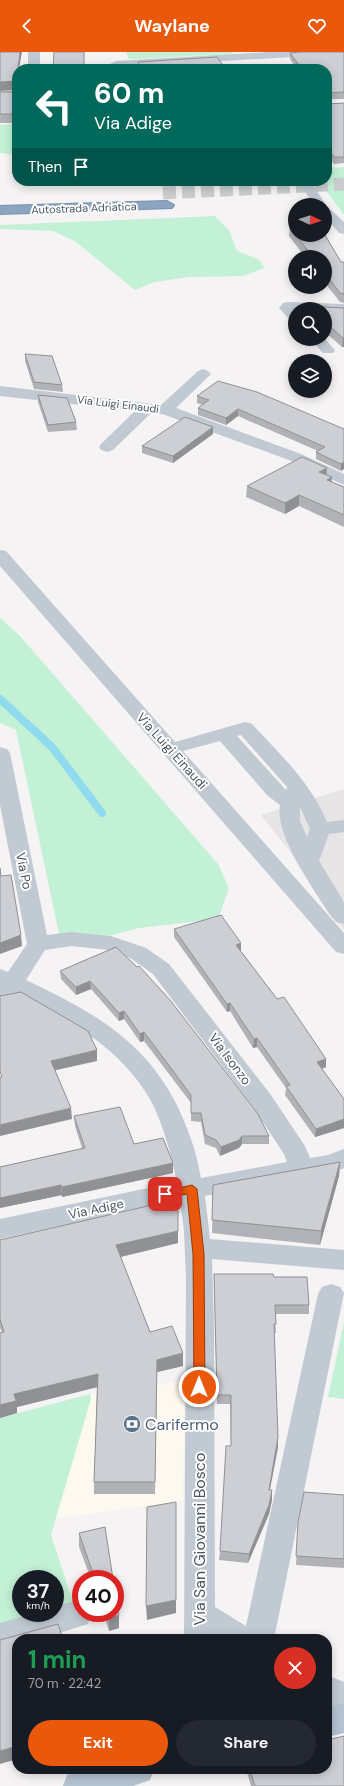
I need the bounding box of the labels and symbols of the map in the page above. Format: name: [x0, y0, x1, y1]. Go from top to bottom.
north arrow: [288, 198, 332, 242]
street label: Autostrada Adriatica: [31, 199, 137, 217]
street label: Via Luigi Einaudi: [76, 392, 160, 416]
street label: Via Luigi Einaudi: [133, 709, 211, 793]
street label: Via Po: [12, 851, 36, 891]
street label: Via Isonzo: [205, 1030, 255, 1089]
pin: [148, 1177, 182, 1211]
street label: Via Adige: [67, 1195, 125, 1223]
position arrow: [178, 1366, 220, 1408]
bank icon: Carifermo: [122, 1414, 142, 1434]
place label: Carifermo: [145, 1414, 219, 1435]
street label: Via San Giovanni Bosco: [189, 1453, 210, 1626]
speed limit sign: 40: [72, 1570, 124, 1622]

